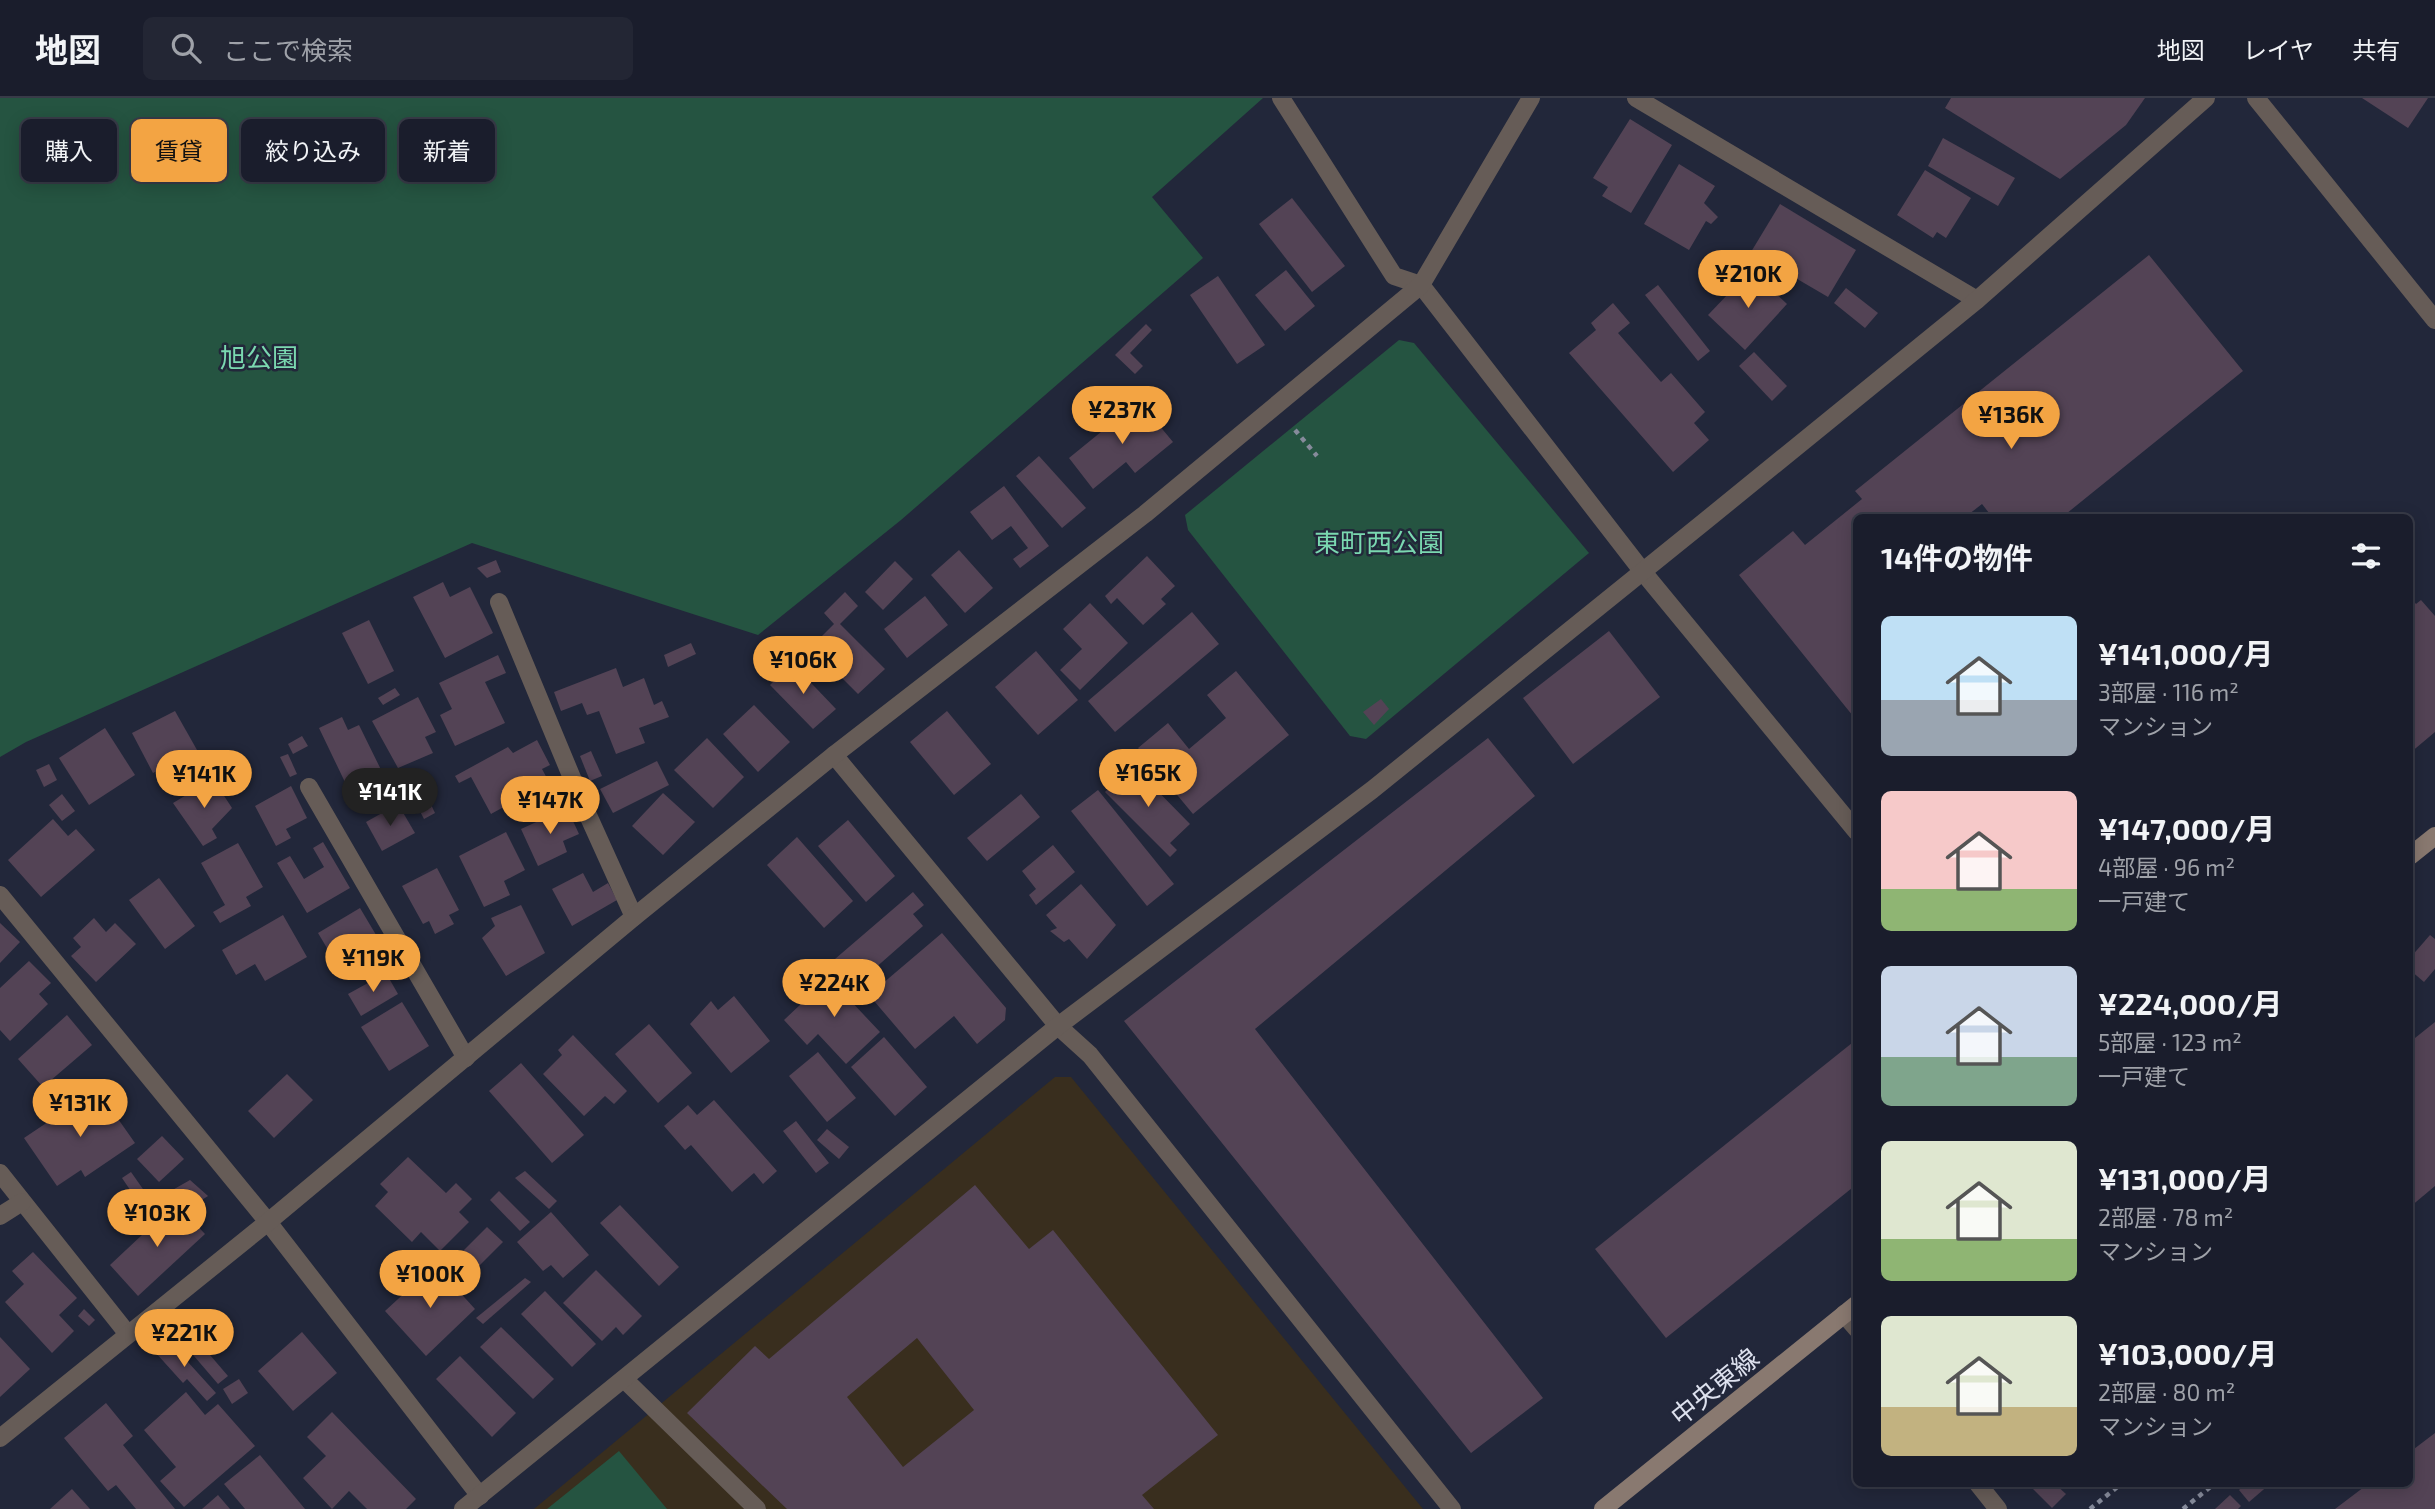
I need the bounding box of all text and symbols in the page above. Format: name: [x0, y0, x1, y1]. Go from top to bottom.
search box: [143, 17, 633, 80]
text: 地図: [35, 29, 101, 69]
icon: search: [167, 29, 205, 67]
text: ここで検索: [223, 34, 353, 65]
text: 地図: [2157, 35, 2205, 64]
text: レイヤ: [2243, 35, 2314, 64]
text: 共有: [2352, 35, 2400, 64]
chip: 購入: [21, 119, 117, 182]
chip: 賃貸: [131, 119, 227, 182]
chip: 絞り込み: [241, 119, 385, 182]
chip: 新着: [399, 119, 495, 182]
pin: ¥210K: [1699, 250, 1797, 310]
text: ¥210K: [1714, 259, 1782, 287]
park label: 旭公園: [220, 341, 298, 372]
pin: ¥237K: [1073, 386, 1171, 446]
pin: ¥136K: [1962, 392, 2060, 451]
text: ¥237K: [1088, 395, 1156, 423]
text: ¥136K: [1978, 400, 2044, 428]
park label: 東町西公園: [1314, 526, 1444, 557]
icon: filters: [2347, 537, 2385, 575]
text: 14件の物件: [1881, 539, 2033, 575]
text: ¥141,000/月: [2098, 635, 2274, 671]
pin: ¥106K: [754, 636, 852, 696]
icon: home: [1937, 644, 2021, 728]
text: ¥106K: [769, 645, 837, 673]
text: 3部屋 · 116 m²: [2098, 678, 2239, 706]
text: マンション: [2098, 712, 2213, 740]
pin: ¥141K: [155, 750, 253, 810]
pin: ¥165K: [1099, 750, 1197, 809]
text: ¥165K: [1115, 758, 1181, 786]
text: ¥141K: [172, 759, 236, 787]
pin: ¥141K: [341, 768, 439, 828]
pin: ¥147K: [501, 776, 599, 836]
text: ¥141K: [358, 777, 422, 805]
text: ¥147K: [517, 785, 583, 813]
text: ¥147,000/月: [2098, 810, 2275, 846]
icon: home: [1937, 819, 2021, 903]
text: 4部屋 · 96 m²: [2098, 853, 2235, 881]
text: 一戸建て: [2098, 887, 2190, 915]
pin: ¥119K: [324, 934, 422, 994]
text: ¥119K: [341, 943, 405, 971]
pin: ¥224K: [785, 960, 883, 1019]
text: ¥224K: [798, 968, 870, 996]
text: ¥224,000/月: [2098, 985, 2283, 1021]
icon: home: [1937, 994, 2021, 1078]
text: 5部屋 · 123 m²: [2098, 1028, 2242, 1056]
text: 一戸建て: [2098, 1062, 2190, 1090]
pin: ¥131K: [31, 1080, 129, 1139]
text: ¥131K: [49, 1088, 111, 1116]
text: ¥131,000/月: [2098, 1160, 2272, 1196]
icon: home: [1937, 1169, 2021, 1253]
pin: ¥103K: [108, 1190, 206, 1249]
text: ¥103K: [123, 1198, 191, 1226]
text: 2部屋 · 78 m²: [2098, 1203, 2233, 1231]
text: マンション: [2098, 1237, 2213, 1265]
pin: ¥100K: [381, 1250, 479, 1310]
text: ¥100K: [396, 1259, 464, 1287]
pin: ¥221K: [135, 1310, 233, 1369]
text: ¥221K: [151, 1318, 217, 1346]
text: ¥103,000/月: [2098, 1335, 2277, 1371]
street label: 中央東線: [1664, 1341, 1764, 1431]
icon: home: [1937, 1344, 2021, 1428]
text: 2部屋 · 80 m²: [2098, 1378, 2235, 1406]
text: マンション: [2098, 1412, 2213, 1440]

